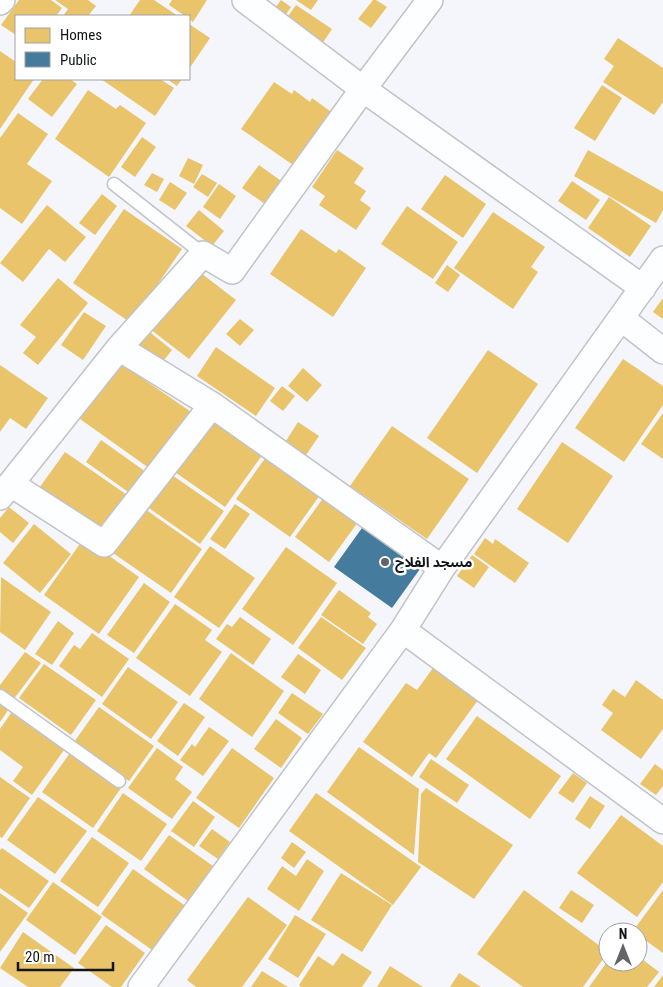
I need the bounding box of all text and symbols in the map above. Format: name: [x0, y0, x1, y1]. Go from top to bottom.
legend: [15, 15, 190, 80]
text: Homes: [60, 26, 102, 44]
text: Public: [60, 51, 97, 69]
place label: مسجد الفلاح: [395, 554, 472, 573]
marker: مسجد الفلاح: [379, 556, 391, 568]
north arrow: [598, 922, 648, 972]
text: N: [619, 926, 627, 942]
scale bar: [18, 940, 112, 972]
text: 20 m: [25, 948, 55, 966]

